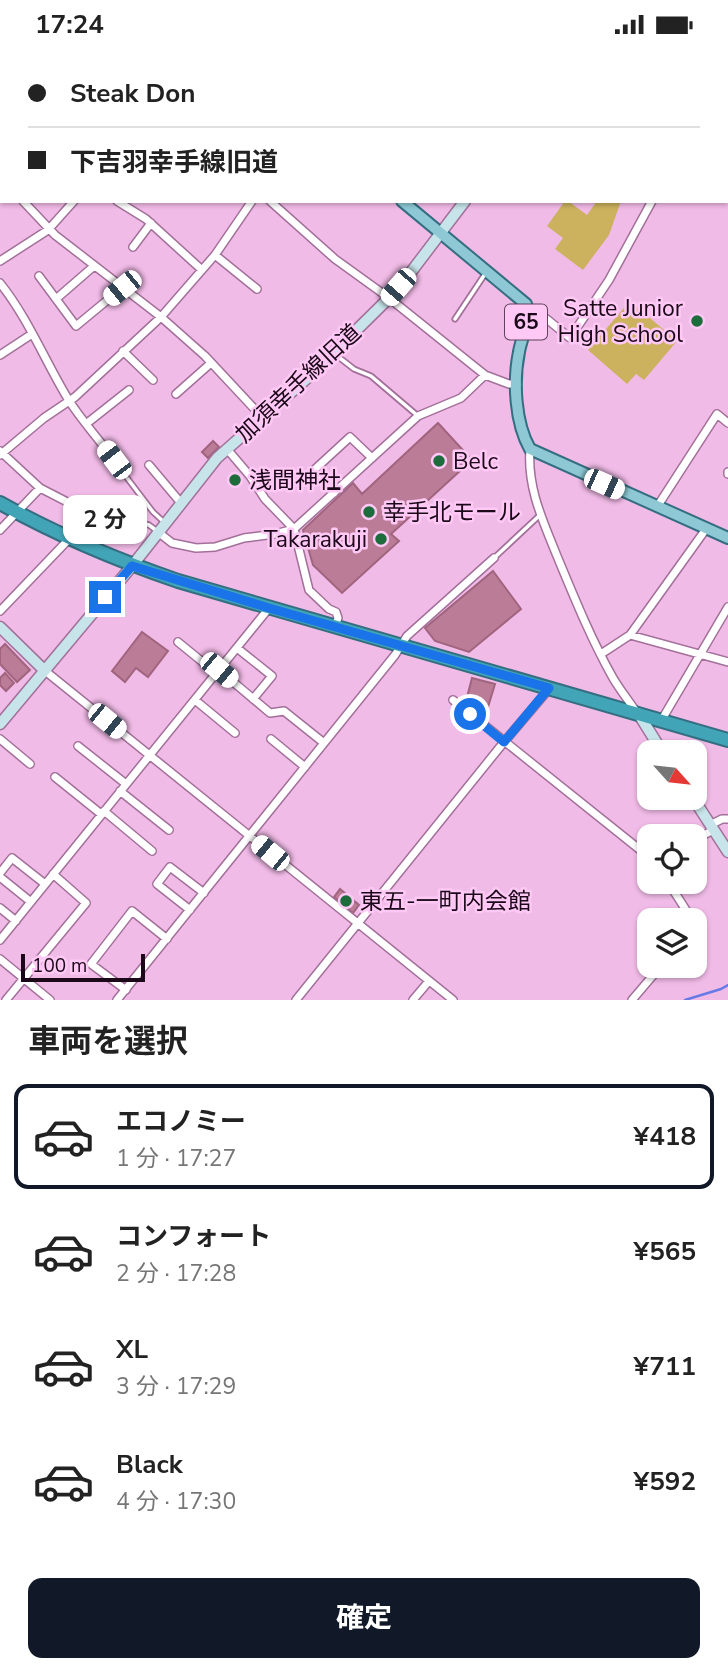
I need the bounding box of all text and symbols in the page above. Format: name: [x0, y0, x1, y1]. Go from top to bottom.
text: 17:24: [35, 7, 104, 42]
text: Steak Don: [70, 76, 195, 111]
text: 下吉羽幸手線旧道: [70, 145, 278, 180]
car: [377, 264, 420, 310]
car: [100, 267, 145, 309]
place label: Satte Junior High School: [557, 293, 684, 350]
road number: 65: [505, 305, 547, 339]
marker: Satte Junior High School: [689, 313, 705, 329]
street label: 加須幸手線旧道: [229, 317, 368, 450]
car: [93, 437, 136, 483]
place label: Belc: [453, 446, 498, 477]
marker: Belc: [431, 453, 447, 469]
place label: 浅間神社: [249, 465, 341, 496]
car: [581, 466, 628, 502]
marker: 浅間神社: [227, 472, 243, 488]
callout: 2 分: [63, 496, 147, 545]
place label: 幸手北モール: [383, 497, 521, 528]
text: 2 分: [83, 504, 127, 535]
marker: 幸手北モール: [361, 504, 377, 520]
place label: Takarakuji: [264, 524, 367, 555]
marker: Takarakuji: [373, 531, 389, 547]
route end: [89, 581, 121, 613]
car: [197, 648, 242, 692]
route start: [454, 698, 486, 730]
car: [85, 700, 130, 742]
north arrow: [637, 740, 707, 810]
map controls: [637, 740, 707, 978]
button: locate: [637, 824, 707, 894]
car: [248, 832, 293, 874]
place label: 東五-一町内会館: [360, 886, 531, 917]
marker: 東五-一町内会館: [338, 893, 354, 909]
button: layers: [637, 908, 707, 978]
scale bar: [21, 951, 145, 983]
text: 100 m: [32, 953, 87, 979]
text: 車両を選択: [28, 1020, 188, 1063]
text: エコノミー: [116, 1104, 246, 1139]
icon: car: [32, 1105, 95, 1168]
text: ¥418: [634, 1119, 696, 1154]
text: 1 分 · 17:27: [116, 1143, 236, 1174]
text: コンフォート: [116, 1219, 271, 1254]
icon: car: [32, 1220, 95, 1283]
text: ¥565: [634, 1234, 696, 1269]
text: 2 分 · 17:28: [116, 1258, 236, 1289]
text: XL: [116, 1332, 148, 1367]
icon: car: [32, 1335, 95, 1398]
text: ¥711: [634, 1349, 696, 1384]
text: 3 分 · 17:29: [116, 1371, 236, 1402]
text: Black: [116, 1447, 183, 1482]
icon: car: [32, 1450, 95, 1513]
text: ¥592: [634, 1464, 696, 1499]
text: 4 分 · 17:30: [116, 1486, 236, 1517]
button: 確定: [28, 1578, 700, 1658]

